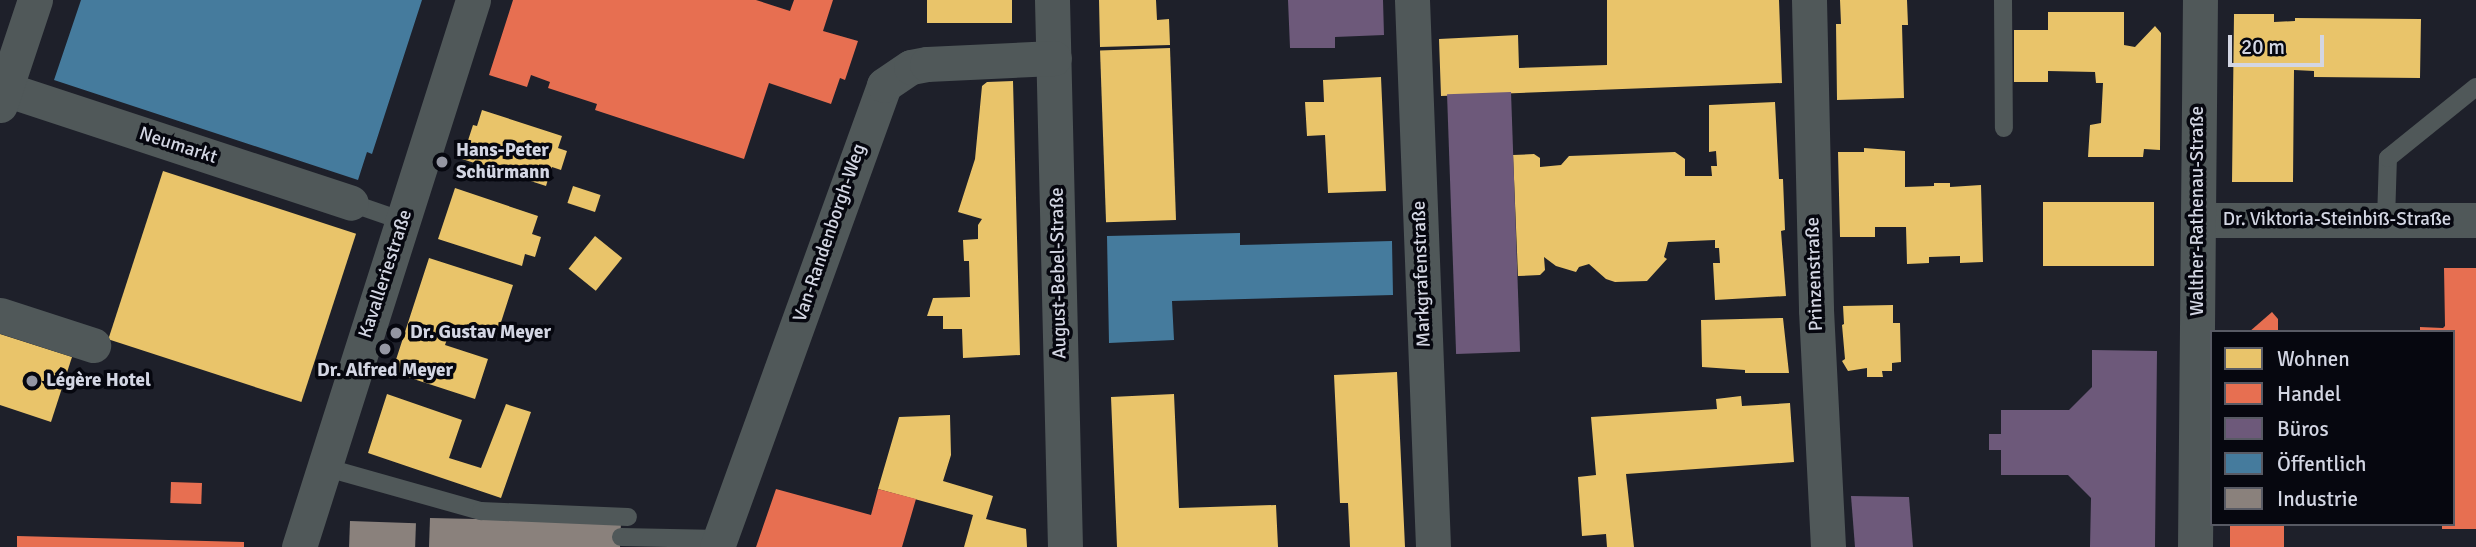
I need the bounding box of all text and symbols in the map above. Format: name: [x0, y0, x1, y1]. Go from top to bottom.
scale bar: [2231, 21, 2327, 65]
text: 20 m: [2241, 34, 2285, 60]
street label: Walther-Rathenau-Straße: [2187, 106, 2209, 316]
street label: Neumarkt: [136, 123, 220, 169]
place label: Hans-Peter Schürmann: [456, 140, 550, 184]
street label: Van-Randenborgh-Weg: [789, 141, 871, 325]
marker: Hans-Peter Schürmann: [434, 154, 450, 170]
street label: August-Bebel-Straße: [1046, 187, 1072, 359]
street label: Markgrafenstraße: [1408, 200, 1436, 348]
street label: Kavalleriestraße: [354, 207, 418, 341]
street label: Dr. Viktoria-Steinbiß-Straße: [2223, 209, 2451, 231]
street label: Prinzenstraße: [1802, 217, 1828, 331]
place label: Dr. Gustav Meyer: [410, 322, 551, 344]
marker: Dr. Gustav Meyer: [388, 325, 404, 341]
legend: [2210, 330, 2455, 526]
marker: Dr. Alfred Meyer: [377, 341, 393, 357]
text: Wohnen: [2277, 346, 2350, 372]
place label: Dr. Alfred Meyer: [317, 360, 453, 382]
place label: Légère Hotel: [46, 370, 151, 392]
marker: Légère Hotel: [24, 373, 40, 389]
text: Handel: [2277, 381, 2341, 407]
text: Büros: [2277, 416, 2329, 442]
text: Öffentlich: [2277, 451, 2367, 477]
text: Industrie: [2277, 486, 2358, 512]

